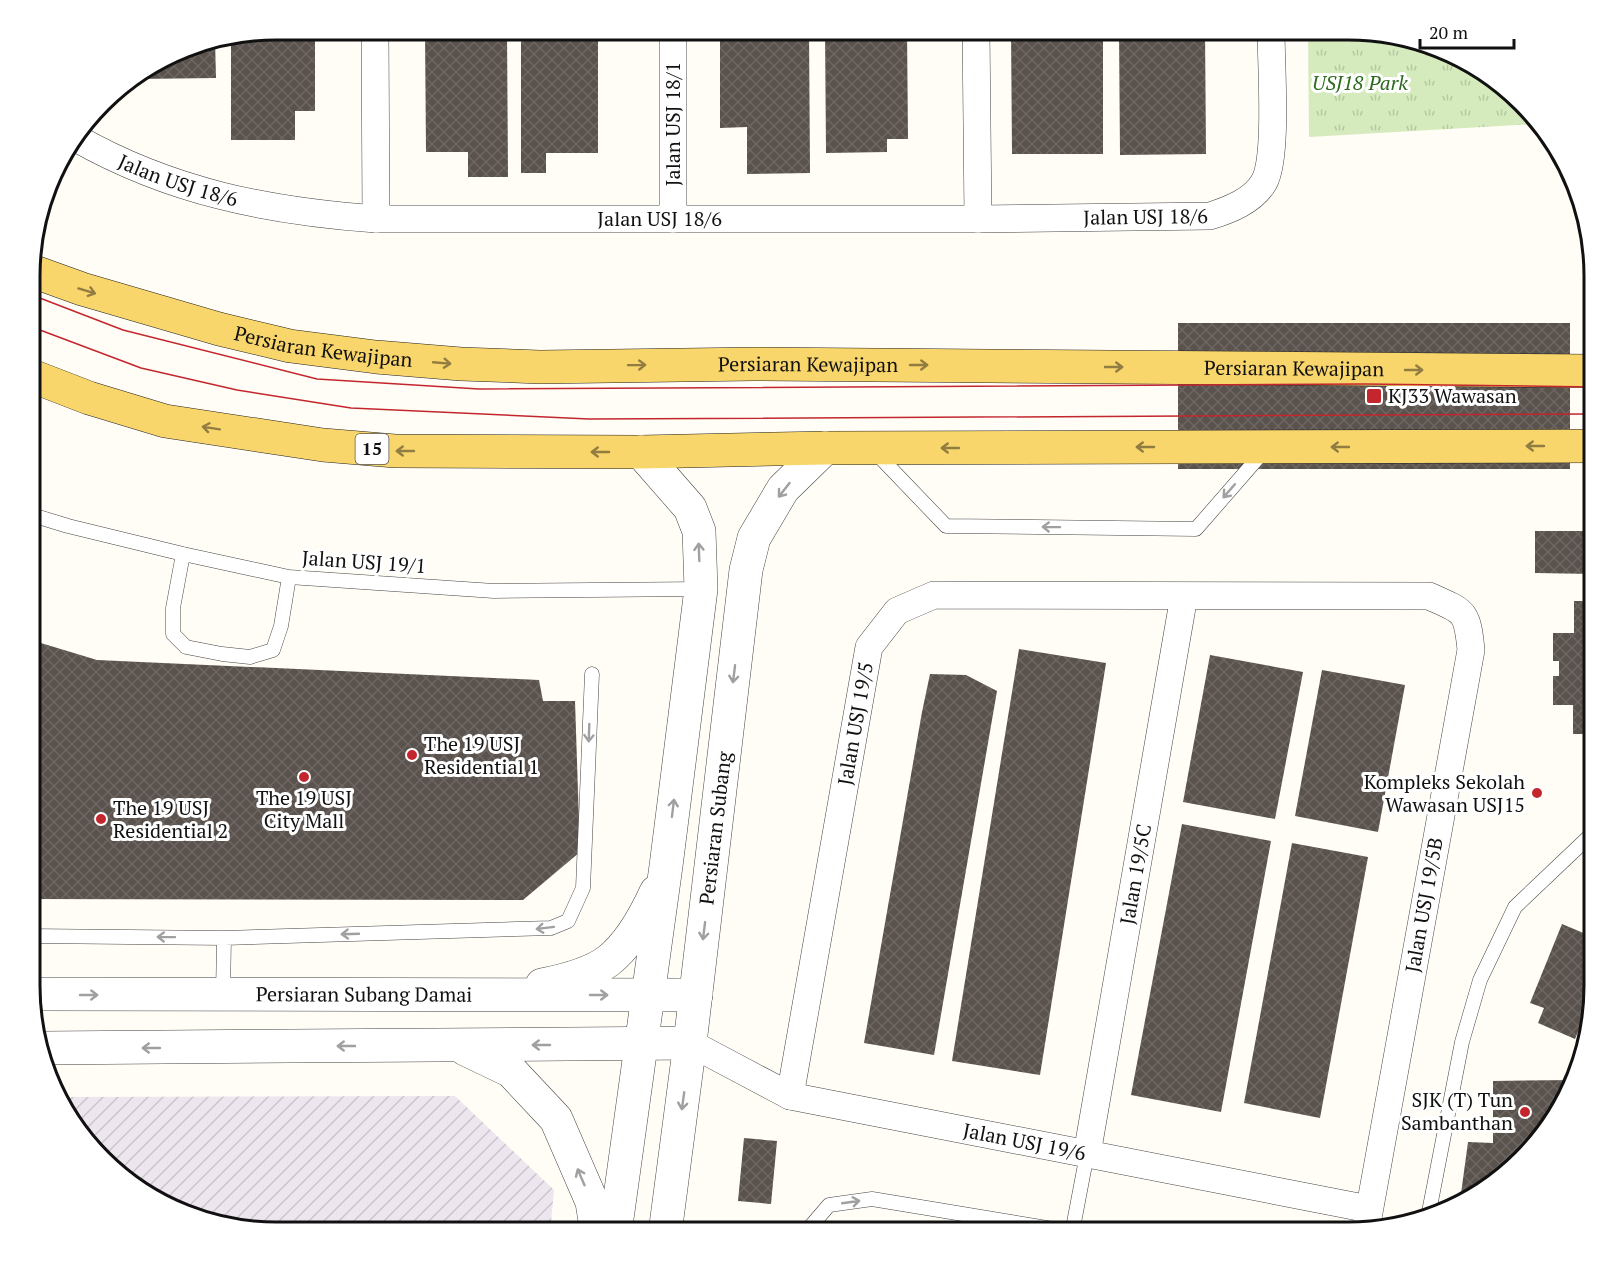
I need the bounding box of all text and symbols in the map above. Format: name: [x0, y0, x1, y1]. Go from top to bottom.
scale bar: [1420, 12, 1514, 50]
text: 20 m: [1429, 20, 1469, 44]
street label: Jalan USJ 18/1: [659, 62, 686, 186]
park label: USJ18 Park: [1312, 69, 1408, 96]
street label: Jalan USJ 18/6: [114, 147, 241, 212]
street label: Jalan USJ 18/6: [1083, 202, 1208, 231]
street label: Jalan USJ 18/6: [597, 205, 722, 232]
one-way arrow: [77, 286, 96, 297]
street label: Persiaran Kewajipan: [232, 319, 414, 373]
street label: Persiaran Kewajipan: [718, 350, 898, 378]
street label: Persiaran Kewajipan: [1204, 354, 1384, 382]
one-way arrow: [431, 357, 451, 368]
one-way arrow: [626, 359, 646, 371]
one-way arrow: [908, 360, 928, 371]
one-way arrow: [1103, 361, 1123, 373]
one-way arrow: [1403, 364, 1423, 376]
place label: KJ33 Wawasan: [1388, 382, 1517, 409]
marker: KJ33 Wawasan: [1365, 387, 1383, 405]
one-way arrow: [202, 422, 222, 433]
road number: 15: [356, 434, 388, 464]
one-way arrow: [1526, 440, 1546, 452]
one-way arrow: [1136, 441, 1156, 453]
one-way arrow: [1331, 441, 1351, 453]
one-way arrow: [941, 442, 961, 454]
one-way arrow: [395, 445, 415, 457]
one-way arrow: [590, 446, 610, 458]
one-way arrow: [777, 482, 790, 498]
one-way arrow: [1222, 483, 1236, 498]
one-way arrow: [1042, 521, 1062, 533]
one-way arrow: [694, 542, 705, 562]
street label: Jalan USJ 19/1: [301, 544, 427, 579]
street label: Jalan USJ 19/5: [831, 660, 879, 787]
one-way arrow: [728, 664, 739, 684]
one-way arrow: [584, 722, 595, 742]
place label: The 19 USJ Residential 1: [424, 730, 539, 780]
marker: The 19 USJ Residential 1: [405, 748, 419, 762]
street label: Persiaran Subang: [692, 750, 737, 906]
place label: Kompleks Sekolah Wawasan USJ15: [1364, 768, 1525, 818]
marker: The 19 USJ City Mall: [297, 770, 311, 784]
place label: The 19 USJ City Mall: [256, 784, 352, 834]
marker: Kompleks Sekolah Wawasan USJ15: [1530, 786, 1544, 800]
place label: The 19 USJ Residential 2: [113, 794, 228, 844]
one-way arrow: [668, 798, 679, 818]
marker: The 19 USJ Residential 2: [94, 812, 108, 826]
street label: Jalan 19/5C: [1113, 822, 1157, 926]
street label: Jalan USJ 19/5B: [1398, 835, 1449, 975]
one-way arrow: [698, 920, 709, 940]
one-way arrow: [536, 923, 555, 934]
one-way arrow: [341, 929, 361, 940]
one-way arrow: [156, 931, 176, 943]
street label: Persiaran Subang Damai: [256, 980, 472, 1008]
one-way arrow: [79, 989, 99, 1001]
one-way arrow: [589, 989, 609, 1001]
one-way arrow: [531, 1039, 551, 1050]
one-way arrow: [336, 1040, 356, 1052]
one-way arrow: [141, 1042, 161, 1053]
place label: SJK (T) Tun Sambanthan: [1401, 1086, 1513, 1136]
one-way arrow: [677, 1091, 688, 1111]
marker: SJK (T) Tun Sambanthan: [1518, 1105, 1532, 1119]
street label: Jalan USJ 19/6: [961, 1116, 1089, 1167]
one-way arrow: [575, 1168, 586, 1186]
one-way arrow: [841, 1196, 860, 1207]

